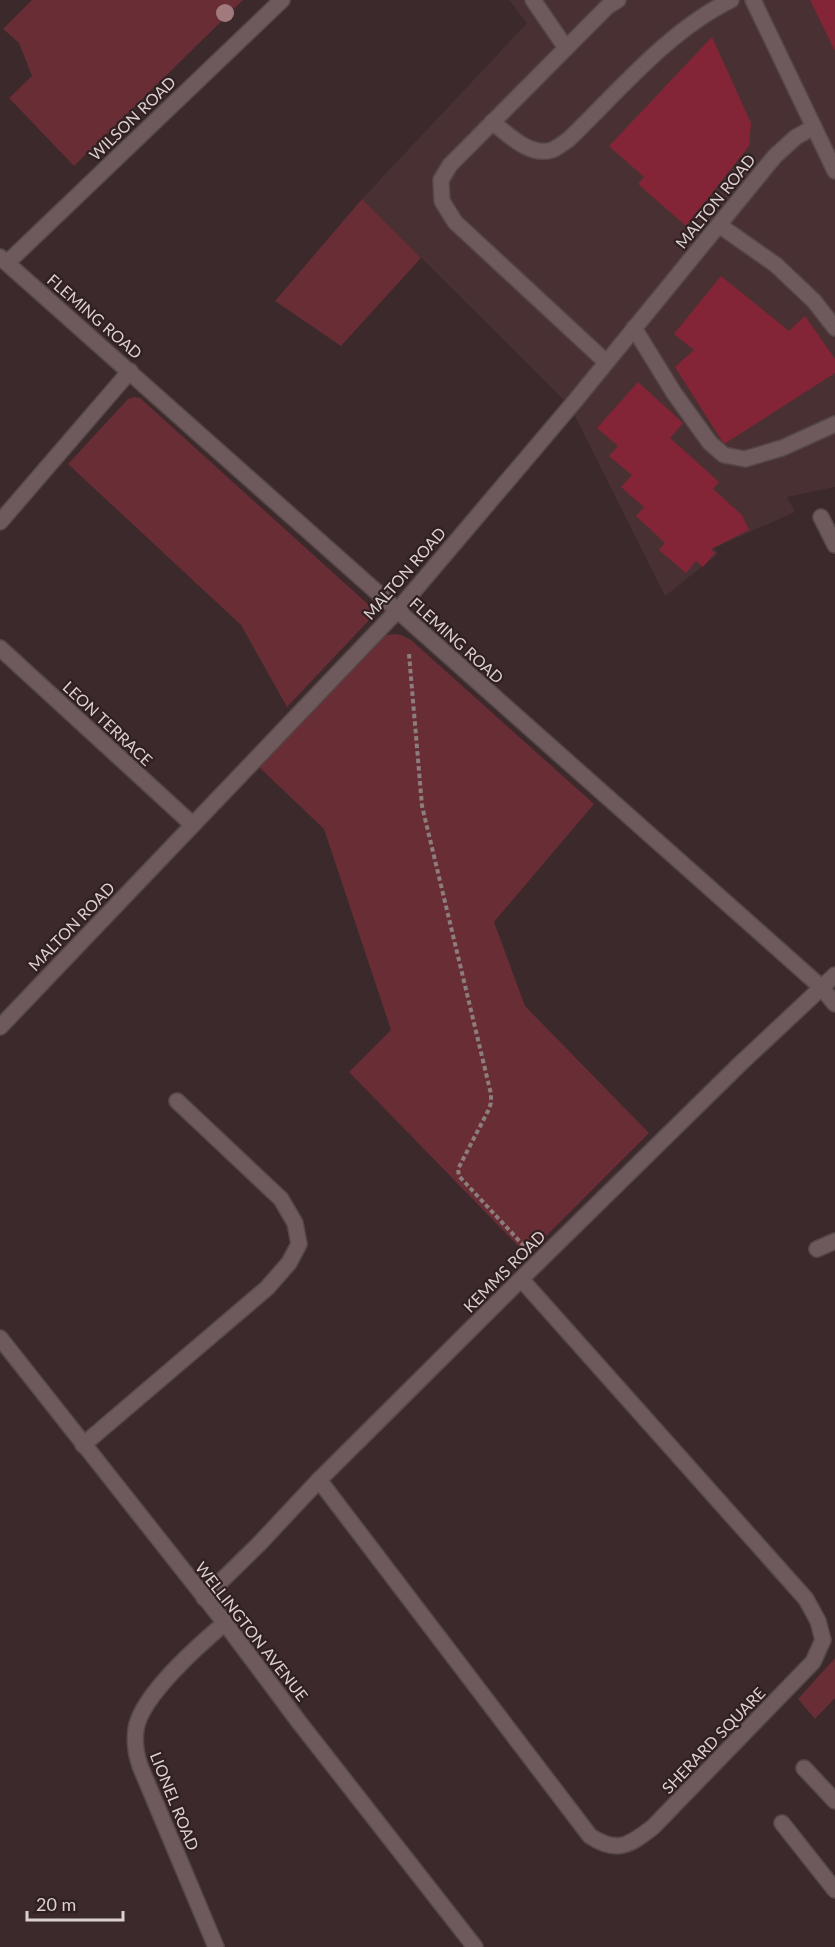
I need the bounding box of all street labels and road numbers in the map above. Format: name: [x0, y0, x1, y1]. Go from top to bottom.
street label: WILSON ROAD: [85, 72, 179, 164]
street label: MALTON ROAD: [671, 150, 759, 252]
street label: FLEMING ROAD: [44, 270, 146, 362]
street label: MALTON ROAD: [359, 523, 449, 623]
street label: FLEMING ROAD: [406, 593, 508, 687]
street label: LEON TERRACE: [59, 677, 157, 769]
street label: MALTON ROAD: [24, 878, 118, 974]
street label: KEMMS ROAD: [459, 1226, 549, 1316]
street label: WELLINGTON AVENUE: [192, 1558, 312, 1704]
street label: SHERARD SQUARE: [657, 1683, 769, 1797]
street label: LIONEL ROAD: [147, 1749, 203, 1853]

